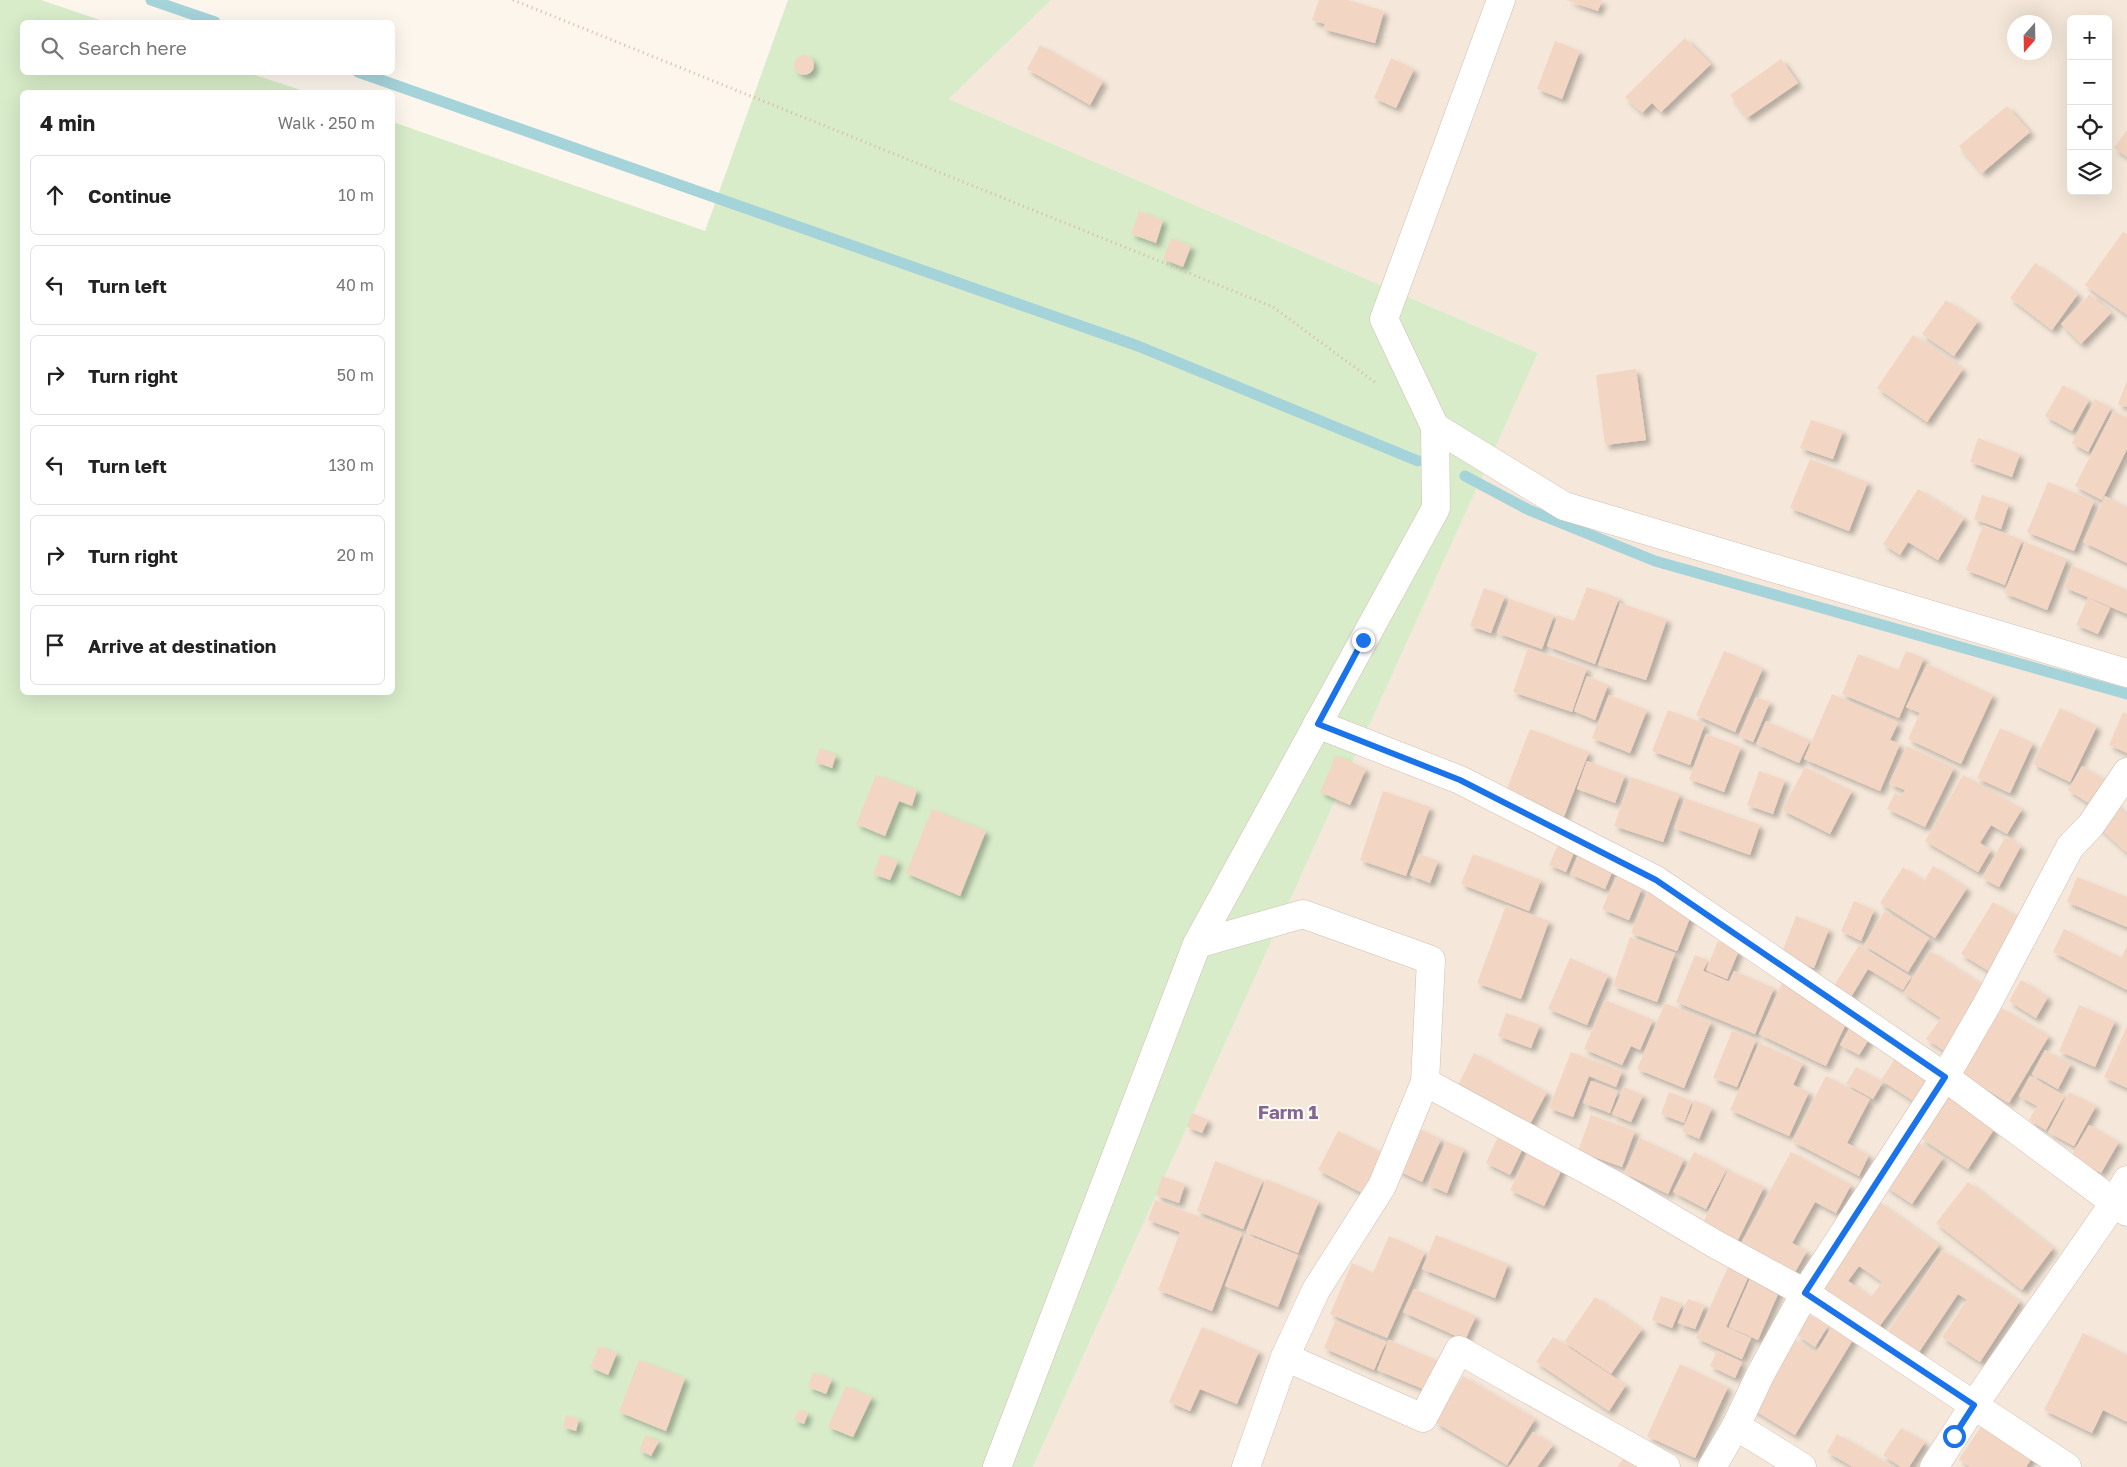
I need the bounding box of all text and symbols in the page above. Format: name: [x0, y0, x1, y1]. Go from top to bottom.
north arrow: [2007, 15, 2052, 60]
map controls: [2067, 15, 2112, 195]
button: +: [2067, 15, 2112, 60]
search box: [20, 20, 395, 75]
icon: search: [38, 34, 66, 62]
text: Search here: [78, 36, 187, 59]
button: −: [2067, 60, 2112, 105]
button: locate: [2067, 105, 2112, 150]
text: 4 min: [40, 110, 95, 136]
text: Walk · 250 m: [278, 113, 375, 133]
button: layers: [2067, 150, 2112, 195]
icon: ahead: [41, 181, 69, 209]
text: Continue: [88, 184, 171, 207]
text: 10 m: [338, 185, 374, 205]
icon: left: [41, 271, 69, 299]
text: Turn left: [88, 274, 167, 297]
text: 40 m: [336, 275, 374, 295]
icon: right: [41, 361, 69, 389]
text: Turn right: [88, 364, 178, 387]
text: 50 m: [337, 365, 374, 385]
icon: left: [41, 451, 69, 479]
text: Turn left: [88, 454, 167, 477]
text: 130 m: [329, 455, 374, 475]
icon: right: [41, 541, 69, 569]
text: Turn right: [88, 544, 178, 567]
text: 20 m: [337, 545, 374, 565]
route end: [1352, 629, 1375, 652]
icon: arrive: [41, 631, 69, 659]
text: Arrive at destination: [88, 634, 276, 657]
district label: Farm 1: [1258, 1100, 1318, 1123]
route start: [1943, 1425, 1966, 1448]

